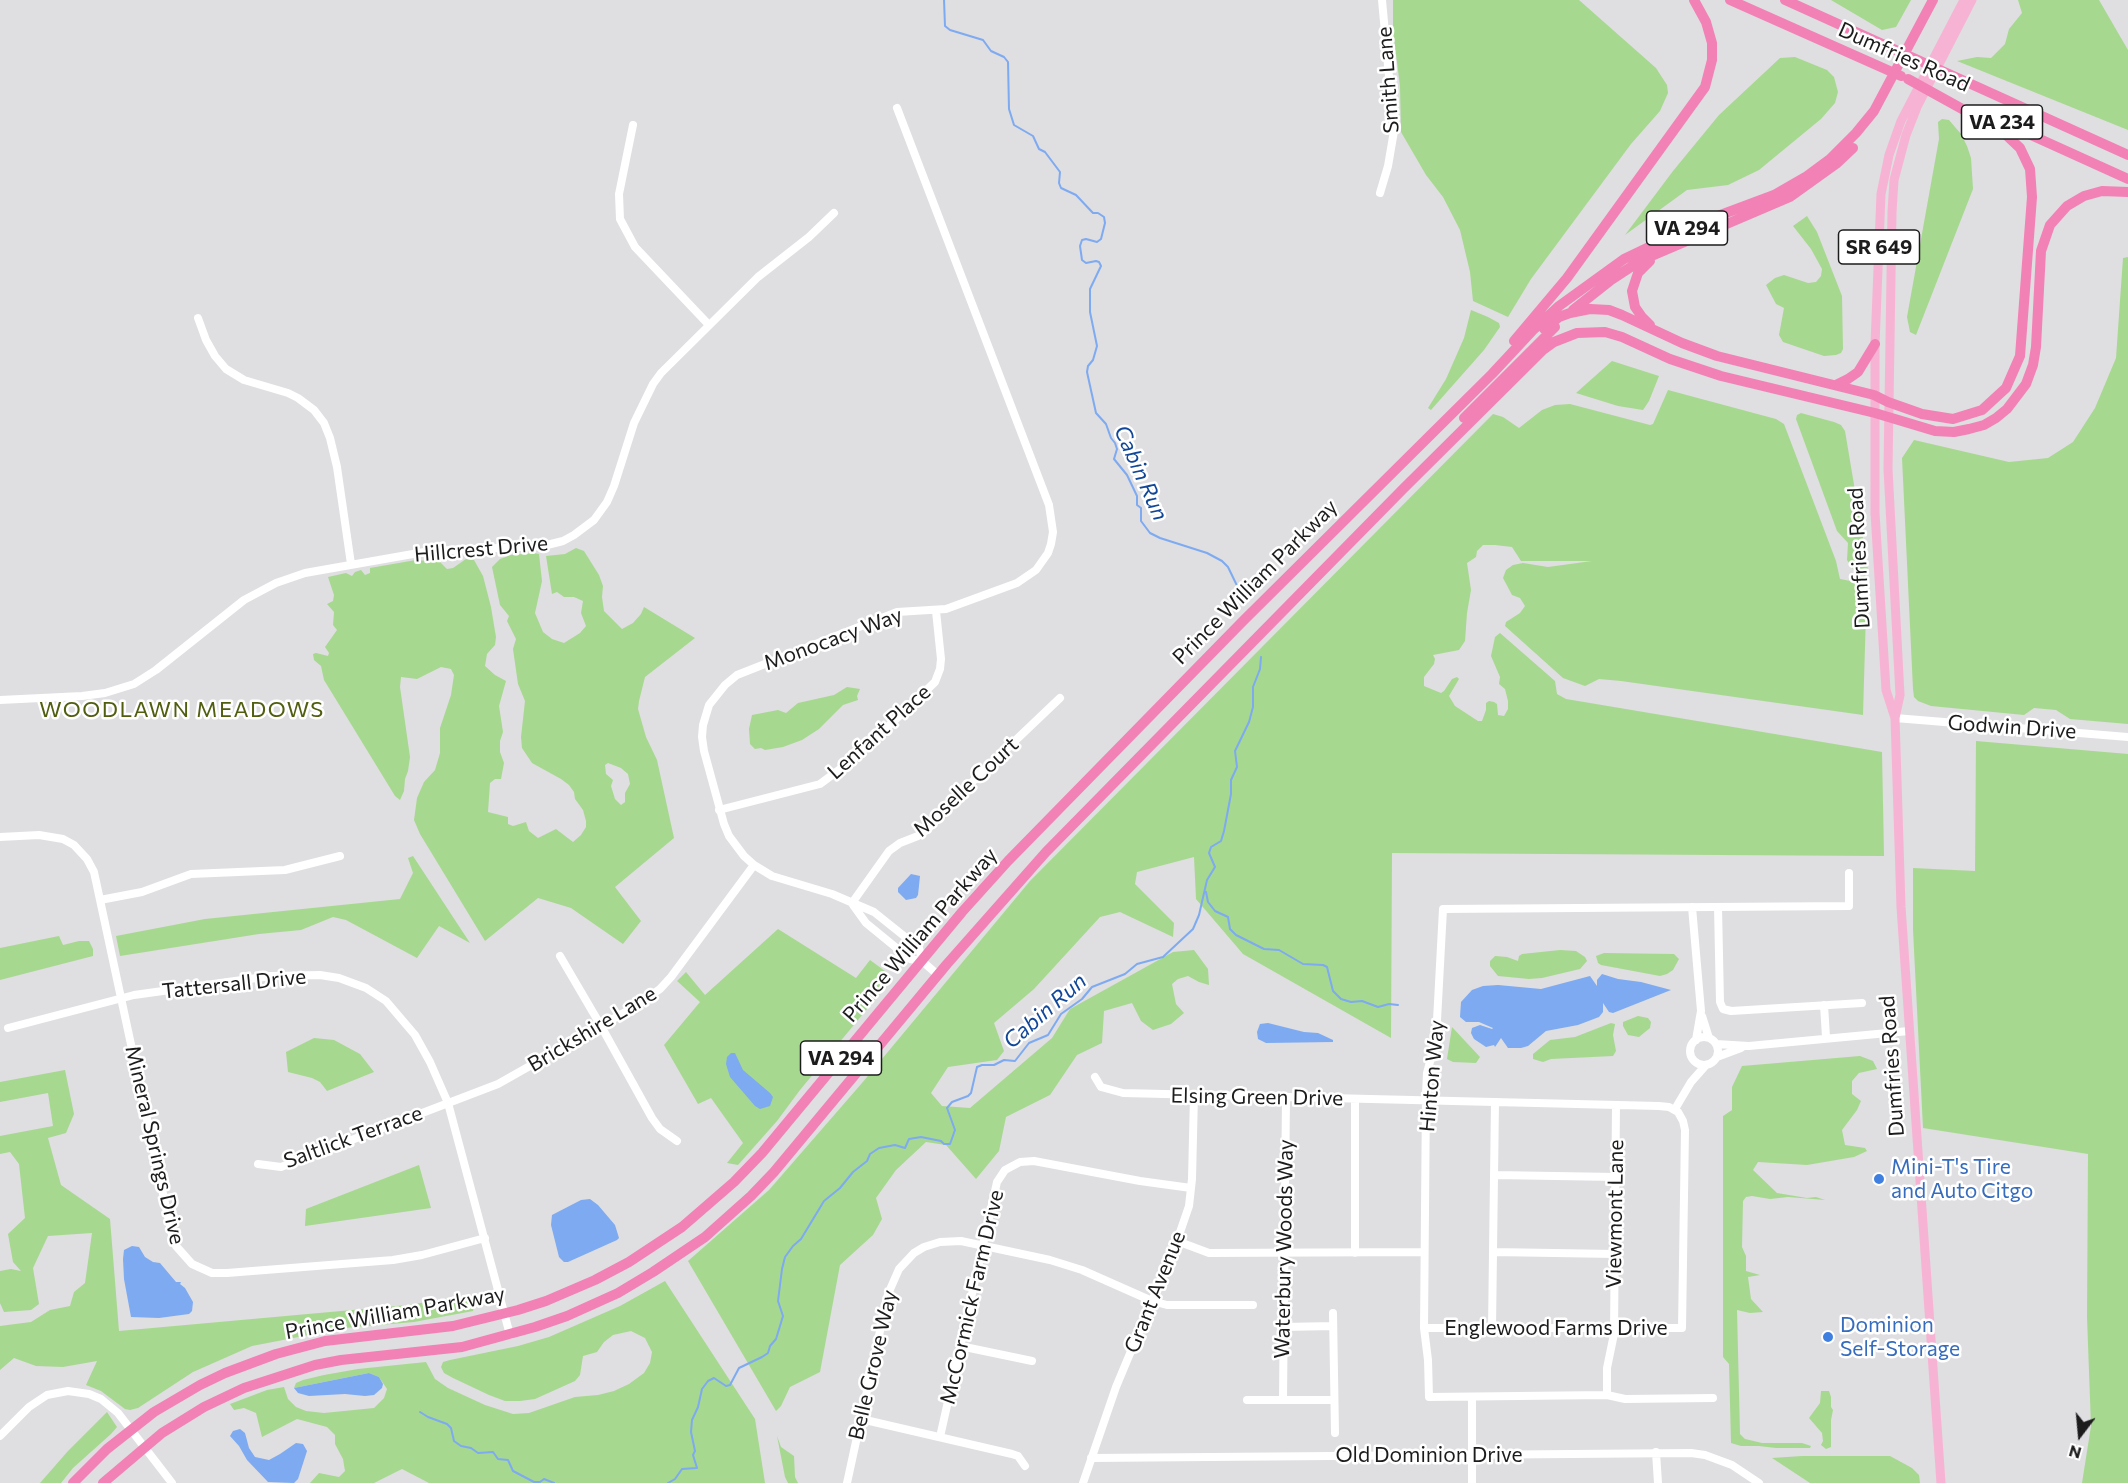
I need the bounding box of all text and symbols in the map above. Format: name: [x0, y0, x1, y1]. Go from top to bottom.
street label: Dumfries Road: [1834, 17, 1974, 97]
street label: Smith Lane: [1372, 26, 1404, 134]
road number: VA 234: [1962, 105, 2042, 139]
road number: VA 294: [1646, 211, 1728, 245]
road number: SR 649: [1838, 230, 1920, 264]
water label: Cabin Run: [1108, 421, 1174, 525]
street label: Dumfries Road: [1843, 487, 1875, 629]
street label: Prince William Parkway: [1167, 494, 1343, 670]
street label: Hillcrest Drive: [413, 531, 549, 567]
street label: Monocacy Way: [760, 602, 906, 676]
street label: Lenfant Place: [822, 679, 936, 785]
district label: WOODLAWN MEADOWS: [39, 697, 325, 723]
street label: Godwin Drive: [1947, 710, 2077, 744]
street label: Moselle Court: [908, 732, 1024, 842]
street label: Prince William Parkway: [837, 843, 1003, 1027]
street label: Tattersall Drive: [161, 964, 307, 1004]
water label: Cabin Run: [998, 968, 1092, 1054]
street label: Brickshire Lane: [523, 981, 661, 1077]
street label: Dumfries Road: [1875, 995, 1909, 1137]
street label: Hinton Way: [1415, 1019, 1449, 1133]
road number: VA 294: [800, 1041, 882, 1075]
street label: Mineral Springs Drive: [120, 1043, 190, 1247]
street label: Elsing Green Drive: [1171, 1083, 1343, 1111]
street label: Saltlick Terrace: [280, 1100, 426, 1174]
street label: Waterbury Woods Way: [1269, 1139, 1299, 1359]
street label: Viewmont Lane: [1601, 1139, 1629, 1289]
place label: Mini-T's Tire and Auto Citgo: [1891, 1154, 2033, 1204]
marker: Mini-T's Tire and Auto Citgo: [1872, 1172, 1886, 1186]
street label: McCormick Farm Drive: [935, 1187, 1009, 1407]
street label: Grant Avenue: [1119, 1227, 1191, 1357]
street label: Prince William Parkway: [283, 1281, 507, 1345]
street label: Belle Grove Way: [843, 1287, 903, 1443]
place label: Dominion Self-Storage: [1840, 1312, 1960, 1362]
street label: Englewood Farms Drive: [1444, 1315, 1668, 1341]
marker: Dominion Self-Storage: [1821, 1330, 1835, 1344]
north arrow: [2050, 1405, 2110, 1465]
street label: Old Dominion Drive: [1335, 1442, 1523, 1468]
text: N: [2067, 1442, 2083, 1464]

